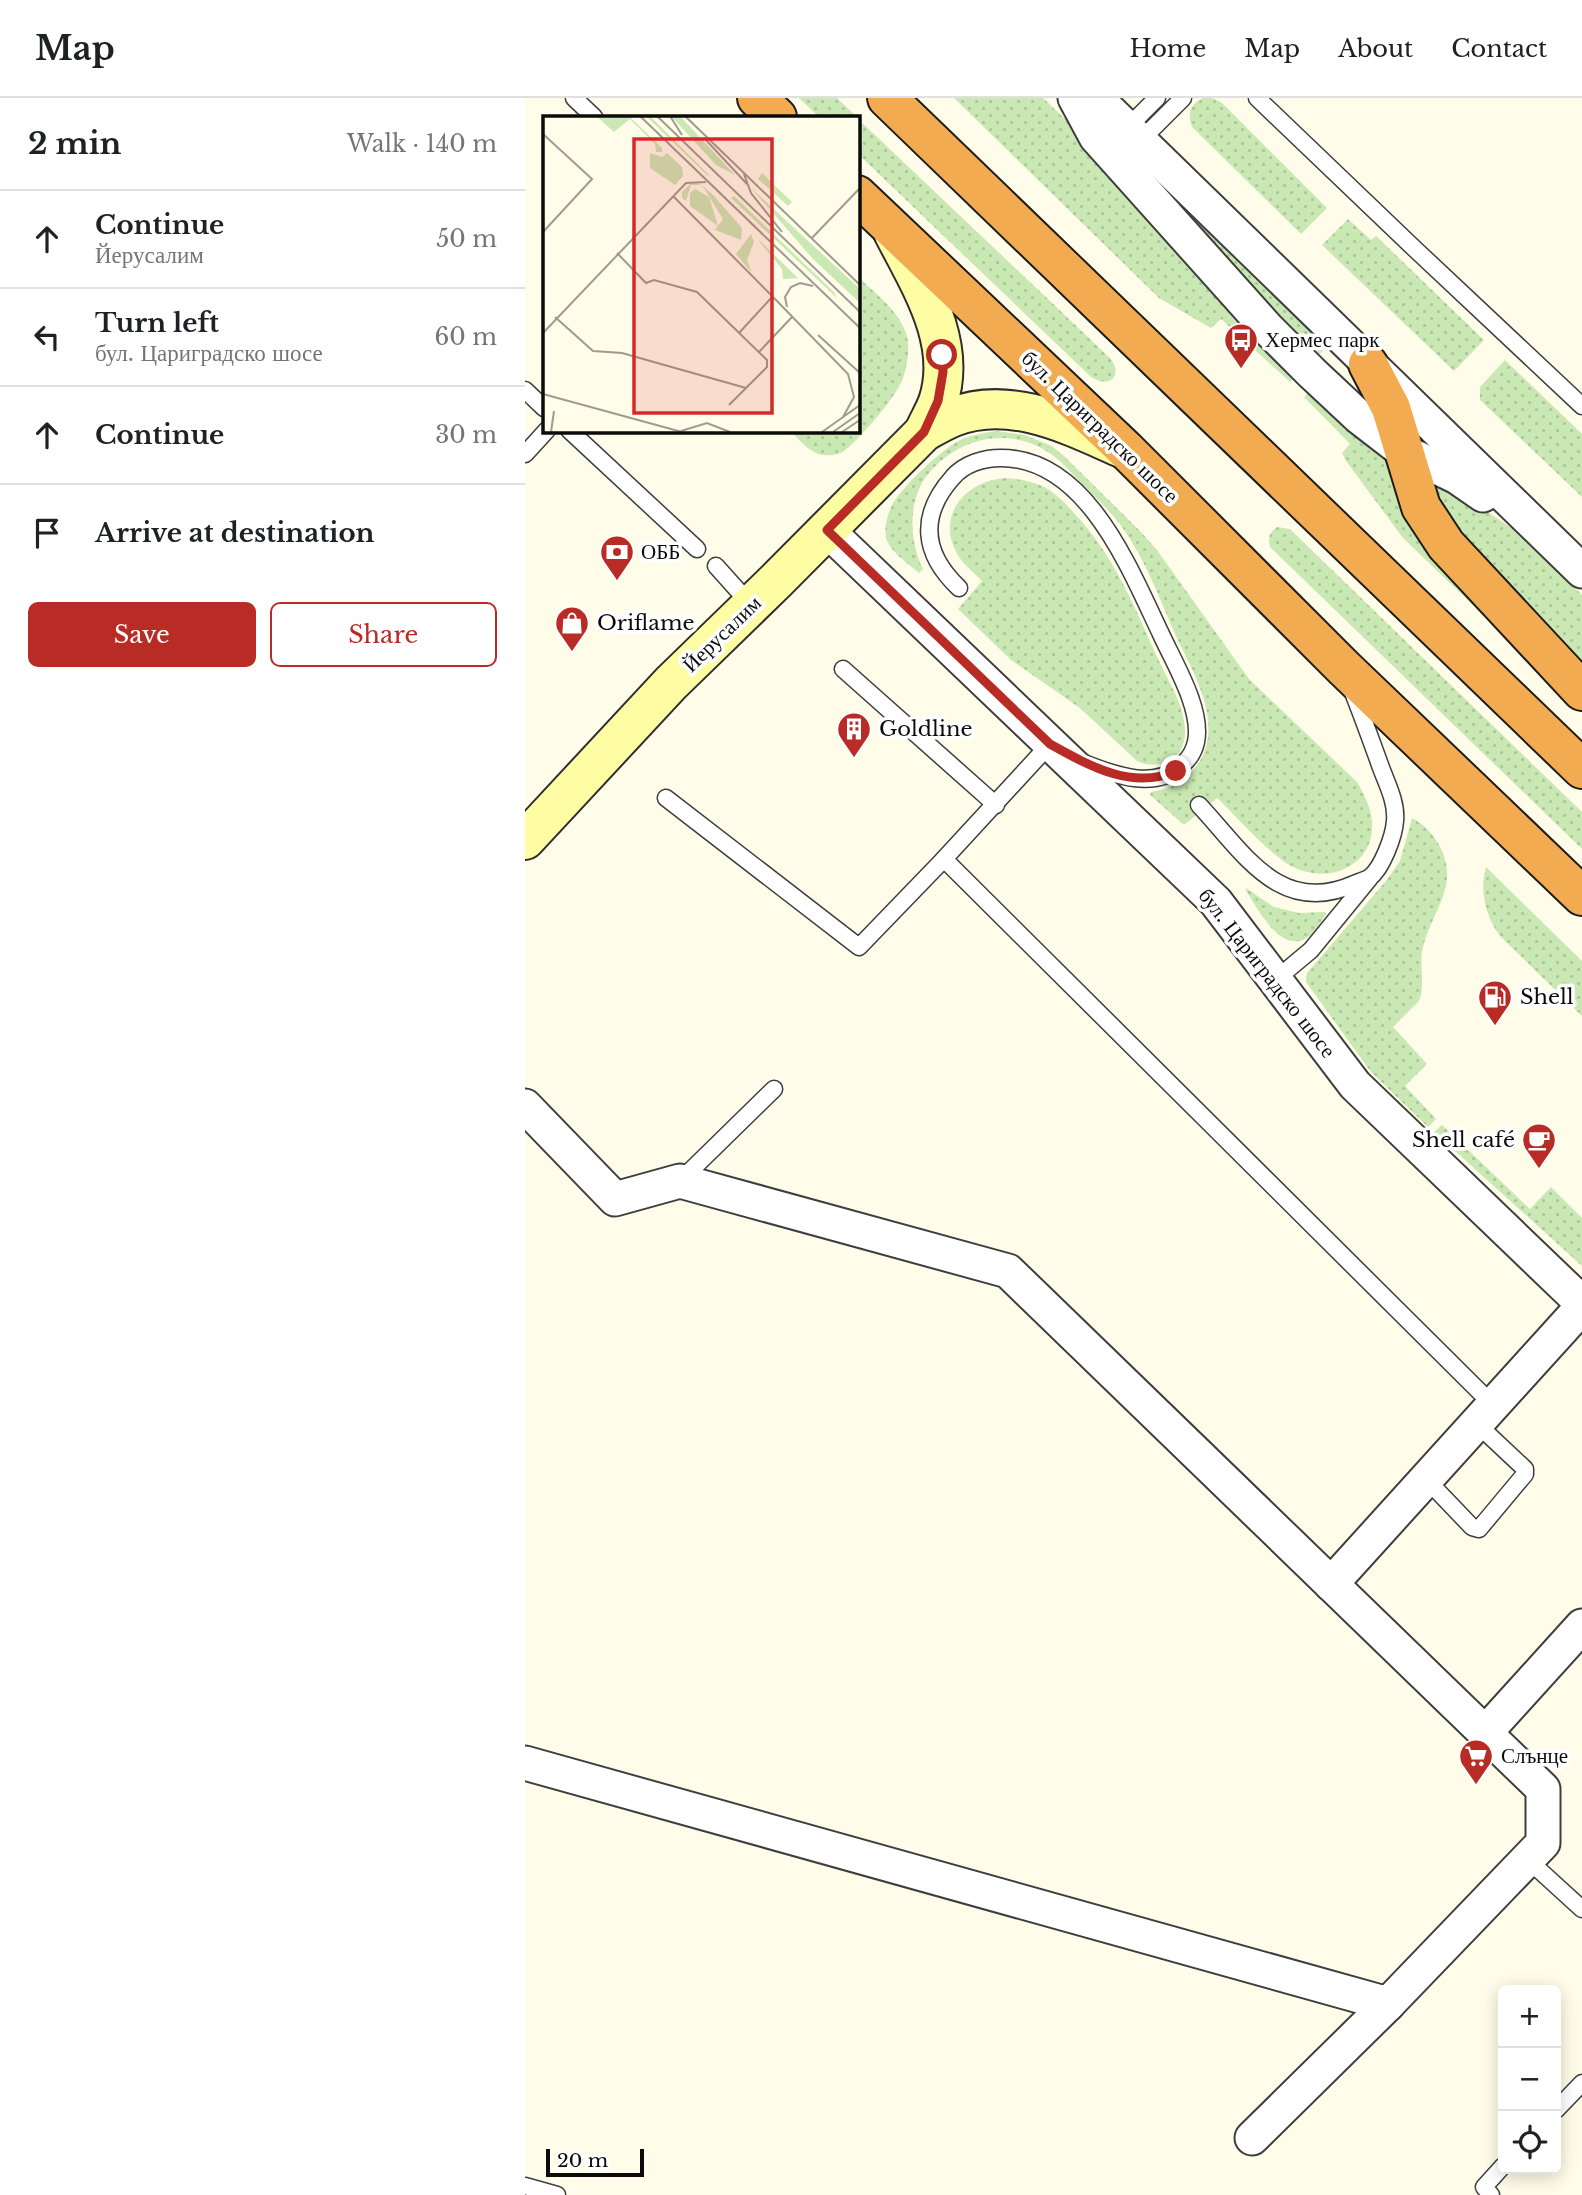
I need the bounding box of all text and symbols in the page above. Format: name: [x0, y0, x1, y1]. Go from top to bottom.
text: Map: [35, 28, 115, 69]
text: Home: [1130, 34, 1206, 63]
text: Map: [1244, 34, 1300, 63]
text: About: [1338, 34, 1413, 63]
text: Contact: [1451, 34, 1547, 63]
inset map: [543, 116, 859, 432]
text: 2 min: [28, 125, 121, 162]
text: Walk · 140 m: [347, 130, 497, 158]
text: Continue: [95, 209, 224, 241]
icon: ahead: [28, 220, 66, 258]
text: 50 m: [436, 225, 497, 253]
text: Йерусалим: [95, 241, 204, 269]
text: Turn left: [95, 307, 219, 339]
icon: left: [28, 318, 66, 356]
bus stop icon: Хермес парк: [1222, 321, 1260, 370]
text: 60 m: [435, 323, 497, 351]
place label: Хермес парк: [1265, 327, 1380, 353]
text: бул. Цариградско шосе: [95, 339, 323, 367]
route start: [926, 339, 957, 370]
street label: бул. Цариградско шосе: [1016, 345, 1184, 509]
icon: ahead: [28, 416, 66, 454]
text: Continue: [95, 419, 224, 451]
text: 30 m: [435, 421, 497, 449]
icon: arrive: [28, 514, 66, 552]
text: Arrive at destination: [95, 517, 375, 549]
bank icon: ОББ: [598, 533, 636, 582]
place label: ОББ: [641, 539, 680, 565]
street label: Йерусалим: [677, 590, 767, 678]
button: Save: [28, 602, 256, 667]
button: Share: [270, 602, 497, 667]
shop icon: Oriflame: [553, 604, 591, 653]
place label: Oriflame: [597, 610, 694, 636]
building icon: Goldline: [835, 710, 873, 759]
place label: Goldline: [879, 716, 973, 742]
route end: [1160, 755, 1191, 786]
street label: бул. Цариградско шосе: [1193, 883, 1341, 1063]
fuel station icon: Shell: [1476, 978, 1514, 1027]
place label: Shell: [1520, 984, 1574, 1010]
cafe icon: Shell café: [1520, 1121, 1558, 1170]
place label: Shell café: [1412, 1127, 1515, 1153]
supermarket icon: Слънце: [1457, 1737, 1495, 1786]
place label: Слънце: [1501, 1743, 1568, 1769]
map controls: [1498, 1985, 1561, 2174]
button: +: [1498, 1985, 1561, 2048]
button: −: [1498, 2048, 1561, 2111]
button: locate: [1498, 2111, 1561, 2174]
scale bar: [546, 2146, 644, 2178]
text: 20 m: [557, 2149, 608, 2172]

